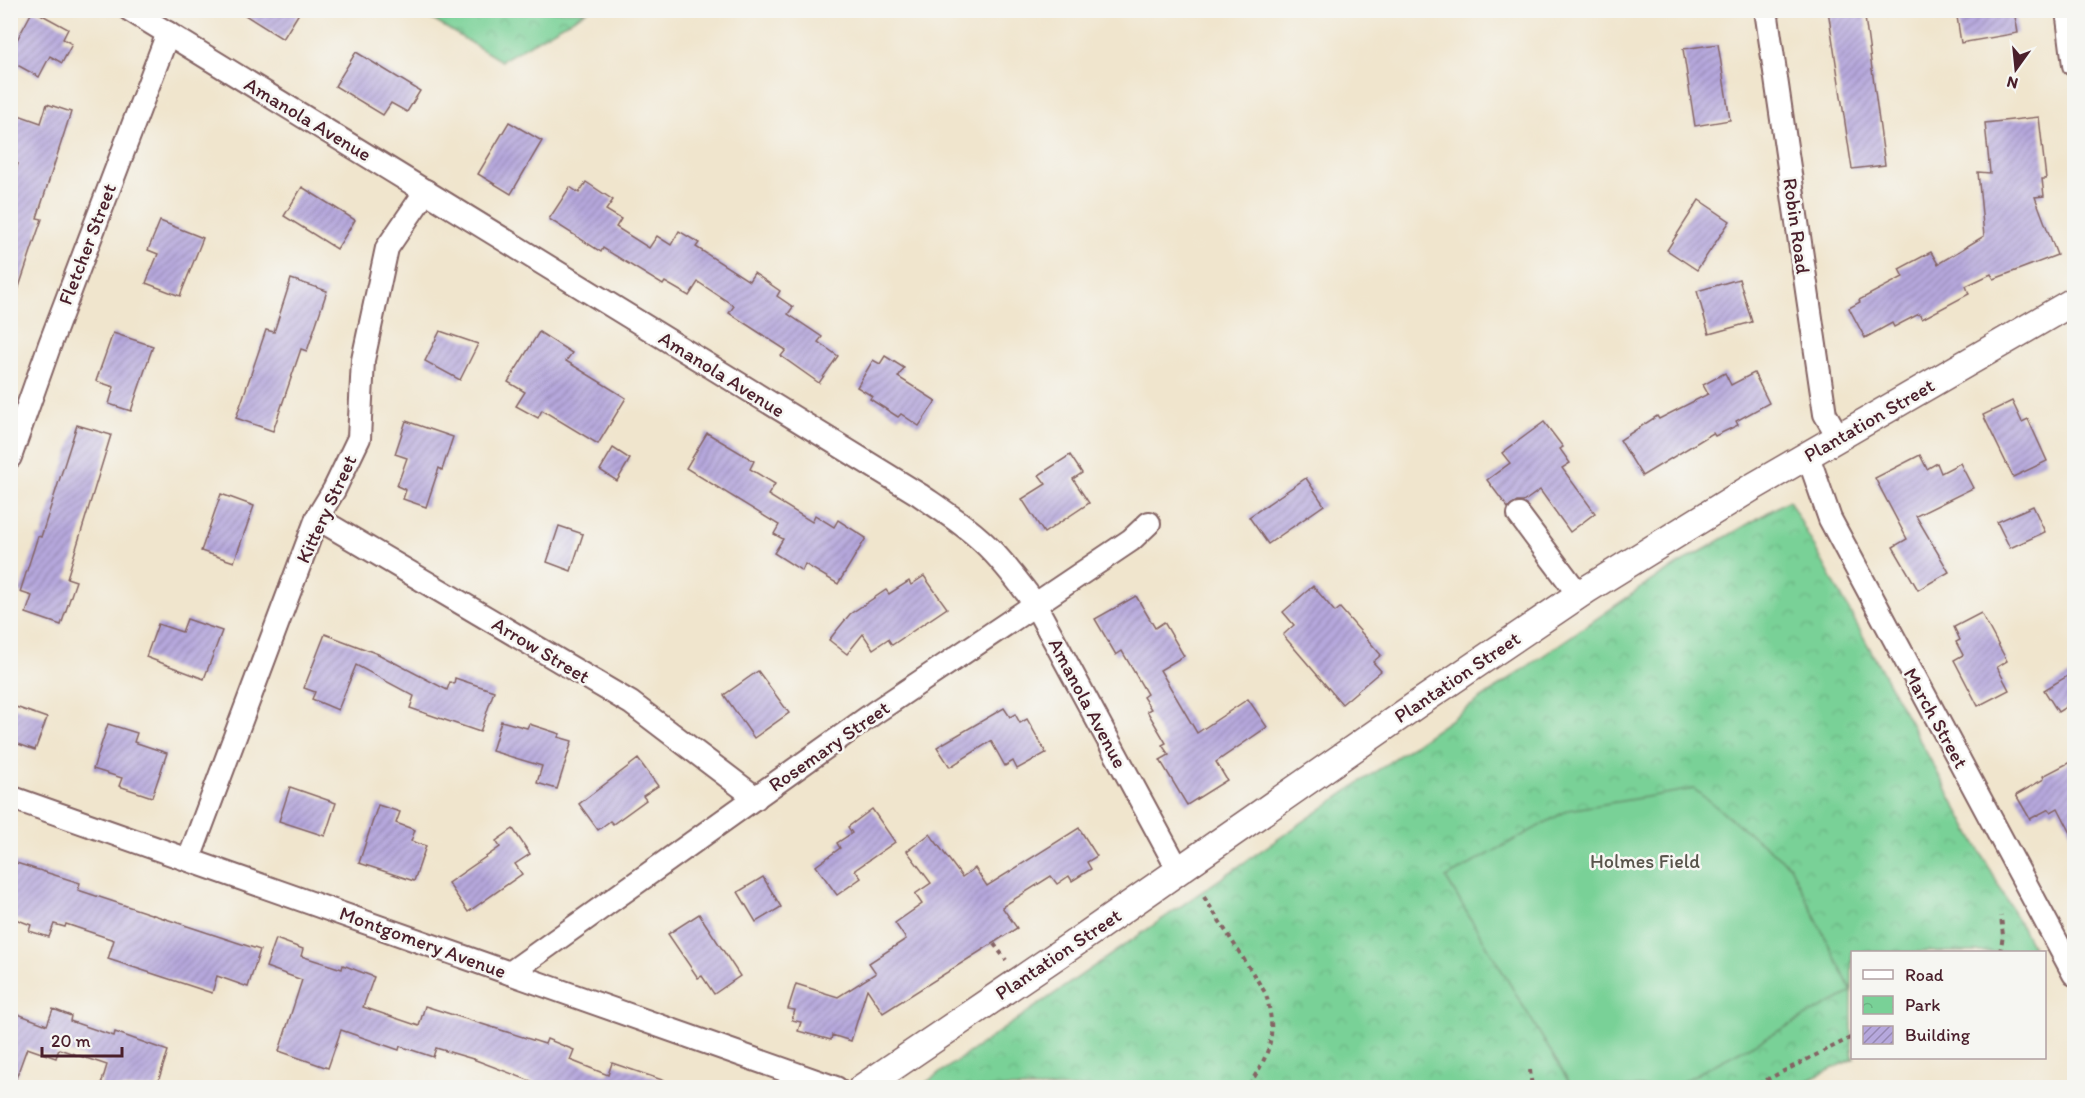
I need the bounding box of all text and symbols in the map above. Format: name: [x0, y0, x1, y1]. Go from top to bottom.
north arrow: [1986, 39, 2046, 99]
street label: Amanola Avenue: [240, 72, 376, 166]
text: N: [2005, 72, 2020, 94]
street label: Robin Road: [1778, 176, 1816, 276]
street label: Fletcher Street: [53, 179, 121, 308]
street label: Amanola Avenue: [655, 326, 789, 422]
street label: Plantation Street: [1799, 373, 1939, 467]
street label: Kittery Street: [290, 451, 362, 567]
street label: Arrow Street: [488, 611, 594, 689]
street label: Plantation Street: [1389, 626, 1525, 728]
street label: Amanola Avenue: [1044, 634, 1132, 772]
street label: March Street: [1899, 664, 1973, 772]
street label: Rosemary Street: [764, 695, 894, 797]
park label: Holmes Field: [1590, 849, 1700, 873]
street label: Montgomery Avenue: [336, 901, 510, 983]
street label: Plantation Street: [990, 903, 1126, 1005]
legend: [1851, 951, 2046, 1059]
text: Road: [1905, 964, 1944, 986]
text: Park: [1905, 994, 1940, 1016]
scale bar: [42, 1020, 122, 1058]
text: Building: [1905, 1024, 1971, 1046]
text: 20 m: [51, 1030, 91, 1052]

